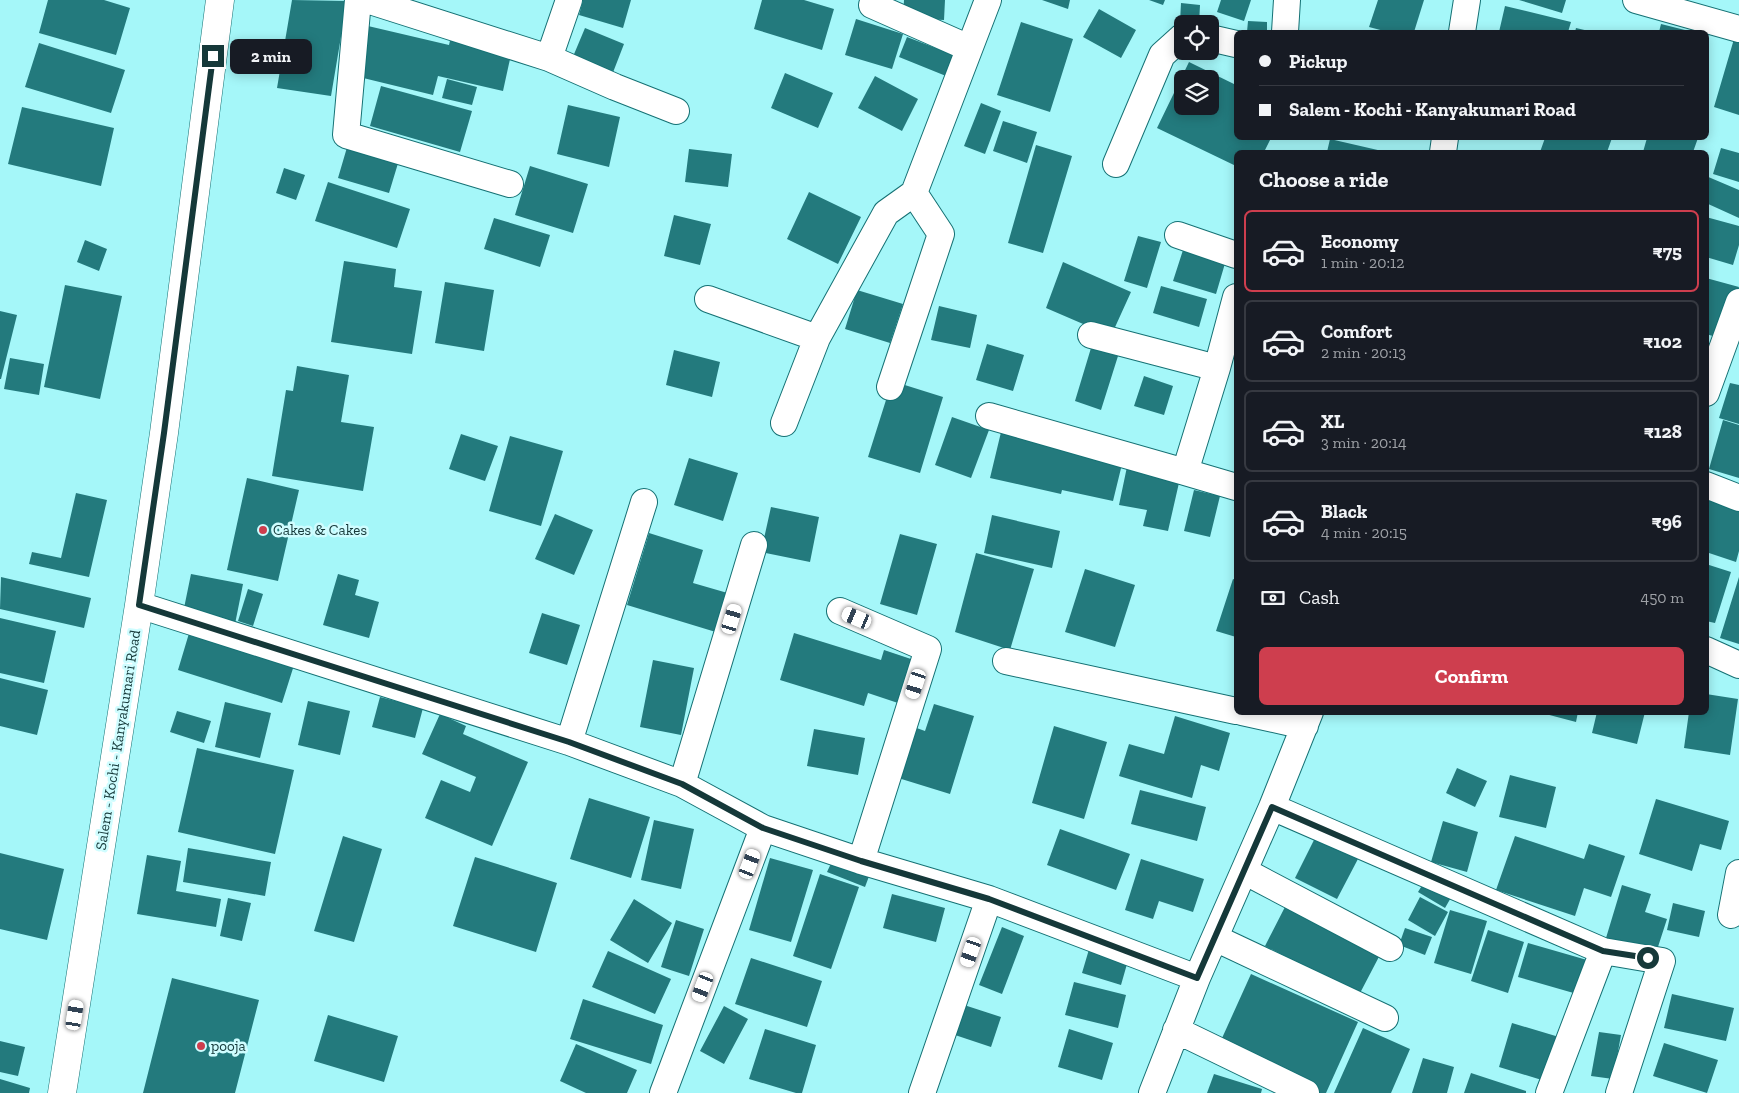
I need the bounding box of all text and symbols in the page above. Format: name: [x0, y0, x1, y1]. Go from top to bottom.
map controls: [1174, 15, 1219, 115]
button: locate: [1174, 15, 1219, 60]
callout: 2 min: [230, 38, 313, 74]
route end: [202, 45, 224, 67]
text: 2 min: [251, 47, 291, 66]
text: Pickup: [1289, 50, 1347, 73]
button: layers: [1174, 70, 1219, 115]
text: Salem - Kochi - Kanyakumari Road: [1289, 98, 1576, 121]
text: Choose a ride: [1259, 166, 1389, 193]
icon: car: [1261, 229, 1306, 274]
text: Economy: [1321, 230, 1399, 253]
text: ₹75: [1652, 240, 1682, 263]
text: 1 min · 20:12: [1321, 253, 1404, 272]
icon: car: [1261, 319, 1306, 364]
text: Comfort: [1321, 320, 1392, 343]
text: ₹102: [1643, 330, 1682, 353]
text: 2 min · 20:13: [1321, 343, 1406, 362]
icon: car: [1261, 409, 1306, 454]
text: XL: [1321, 410, 1344, 433]
text: ₹128: [1644, 420, 1682, 443]
text: 3 min · 20:14: [1321, 433, 1407, 452]
icon: car: [1261, 499, 1306, 544]
text: Black: [1321, 500, 1367, 523]
text: ₹96: [1651, 510, 1682, 533]
place label: Cakes & Cakes: [273, 521, 367, 539]
text: 4 min · 20:15: [1321, 523, 1407, 542]
marker: Cakes & Cakes: [257, 524, 269, 536]
icon: cash: [1259, 584, 1287, 612]
text: Cash: [1299, 586, 1339, 609]
text: 450 m: [1641, 588, 1684, 607]
car: [720, 602, 743, 636]
car: [840, 605, 873, 631]
street label: Salem - Kochi - Kanyakumari Road: [92, 628, 144, 851]
button: Confirm: [1259, 647, 1684, 705]
car: [904, 667, 927, 701]
car: [737, 847, 762, 881]
car: [959, 935, 982, 969]
route start: [1637, 947, 1659, 969]
car: [690, 970, 715, 1004]
car: [65, 999, 84, 1031]
place label: pooja: [211, 1037, 246, 1055]
marker: pooja: [195, 1040, 207, 1052]

